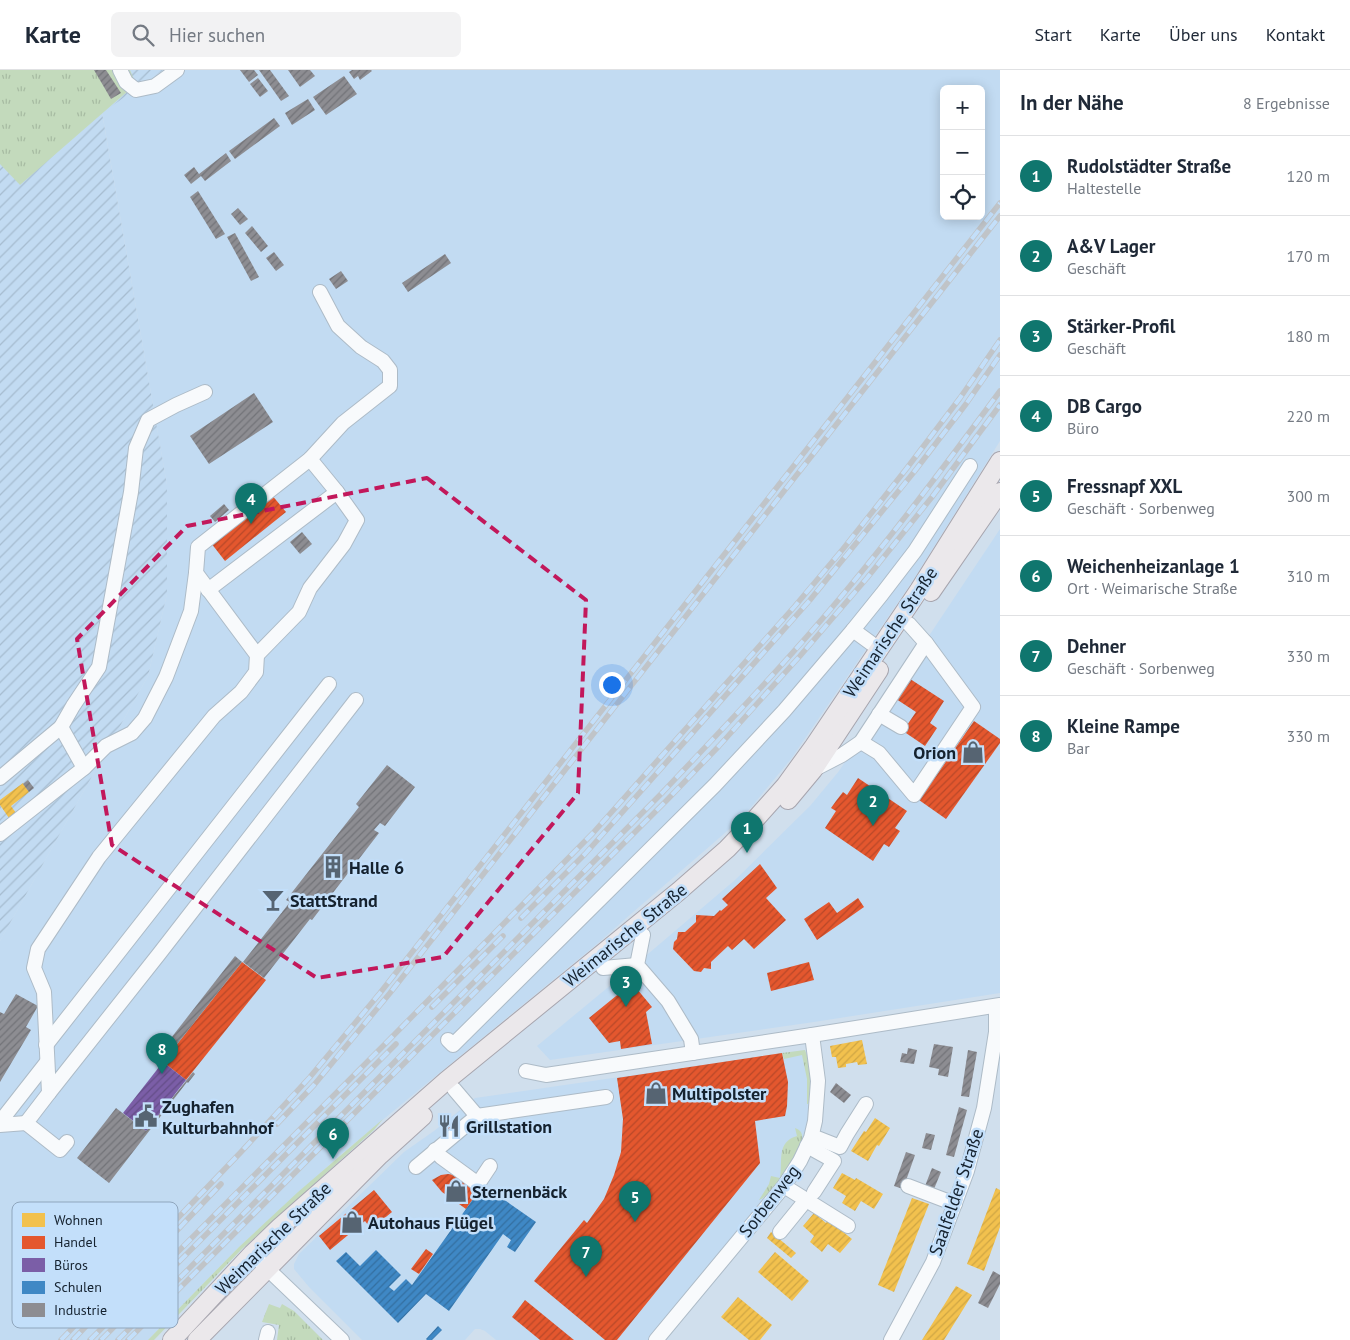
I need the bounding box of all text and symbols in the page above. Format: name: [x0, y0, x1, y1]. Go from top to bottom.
search box: [111, 12, 461, 57]
text: Karte: [25, 19, 81, 50]
icon: search: [129, 21, 157, 49]
text: Hier suchen: [169, 23, 265, 47]
text: Start: [1034, 23, 1072, 46]
text: Karte: [1100, 23, 1141, 46]
text: Über uns: [1169, 23, 1238, 46]
text: Kontakt: [1266, 23, 1325, 46]
map controls: [940, 85, 985, 220]
button: +: [940, 85, 985, 130]
text: In der Nähe: [1020, 89, 1124, 116]
text: 8 Ergebnisse: [1243, 93, 1330, 113]
button: −: [940, 130, 985, 175]
text: Rudolstädter Straße: [1067, 154, 1231, 178]
text: 1: [1031, 166, 1041, 186]
text: 120 m: [1287, 166, 1330, 186]
button: locate: [940, 175, 985, 220]
text: Haltestelle: [1067, 178, 1141, 198]
text: A&V Lager: [1067, 234, 1155, 258]
text: 2: [1031, 246, 1041, 266]
text: 170 m: [1287, 246, 1330, 266]
text: Geschäft: [1067, 258, 1126, 278]
text: Stärker-Profil: [1067, 314, 1175, 338]
text: 3: [1031, 326, 1041, 346]
text: 180 m: [1287, 326, 1330, 346]
text: Geschäft: [1067, 338, 1126, 358]
text: DB Cargo: [1067, 394, 1142, 418]
text: 4: [1031, 406, 1041, 426]
text: 220 m: [1287, 406, 1330, 426]
text: Büro: [1067, 418, 1099, 438]
text: Fressnapf XXL: [1067, 474, 1182, 498]
pin: 4: [235, 483, 267, 524]
text: 5: [1031, 486, 1041, 506]
text: 300 m: [1287, 486, 1330, 506]
text: Geschäft · Sorbenweg: [1067, 498, 1215, 518]
text: Weichenheizanlage 1: [1067, 554, 1240, 578]
street label: Weimarische Straße: [838, 562, 942, 702]
text: 6: [1031, 566, 1041, 586]
text: 310 m: [1287, 566, 1330, 586]
text: Ort · Weimarische Straße: [1067, 578, 1237, 598]
text: Dehner: [1067, 634, 1126, 658]
text: 7: [1031, 646, 1041, 666]
text: 330 m: [1287, 646, 1330, 666]
text: Geschäft · Sorbenweg: [1067, 658, 1215, 678]
your location: [599, 672, 625, 698]
text: Kleine Rampe: [1067, 714, 1180, 738]
text: 8: [1031, 726, 1041, 746]
text: 330 m: [1287, 726, 1330, 746]
text: Bar: [1067, 738, 1090, 758]
shop icon: Orion: [960, 739, 986, 765]
place label: Orion: [913, 741, 956, 764]
pin: 2: [857, 785, 889, 826]
pin: 1: [731, 812, 763, 853]
building icon: Halle 6: [320, 854, 346, 880]
place label: Halle 6: [349, 856, 404, 879]
street label: Weimarische Straße: [558, 878, 692, 992]
bar icon: StattStrand: [260, 887, 286, 913]
place label: StattStrand: [290, 889, 378, 912]
pin: 3: [610, 966, 642, 1007]
pin: 8: [146, 1033, 178, 1074]
shop icon: Multipolster: [643, 1080, 669, 1106]
place label: Multipolster: [672, 1082, 767, 1105]
place label: Zughafen Kulturbahnhof: [162, 1095, 275, 1139]
public building icon: Zughafen Kulturbahnhof: [133, 1103, 159, 1129]
restaurant icon: Grillstation: [436, 1113, 462, 1139]
place label: Grillstation: [466, 1115, 552, 1138]
pin: 6: [317, 1118, 349, 1159]
street label: Saalfelder Straße: [923, 1125, 989, 1259]
street label: Sorbenweg: [734, 1160, 804, 1242]
street label: Weimarische Straße: [210, 1177, 336, 1299]
shop icon: Sternenbäck: [443, 1178, 469, 1204]
place label: Sternenbäck: [472, 1180, 567, 1203]
pin: 5: [619, 1181, 651, 1222]
legend: [12, 1202, 178, 1328]
shop icon: Autohaus Flügel: [339, 1209, 365, 1235]
text: Wohnen: [54, 1211, 103, 1229]
place label: Autohaus Flügel: [368, 1211, 494, 1234]
text: Handel: [54, 1233, 97, 1251]
pin: 7: [570, 1236, 602, 1277]
text: Büros: [54, 1256, 88, 1274]
text: Schulen: [54, 1278, 102, 1296]
text: Industrie: [54, 1301, 107, 1319]

